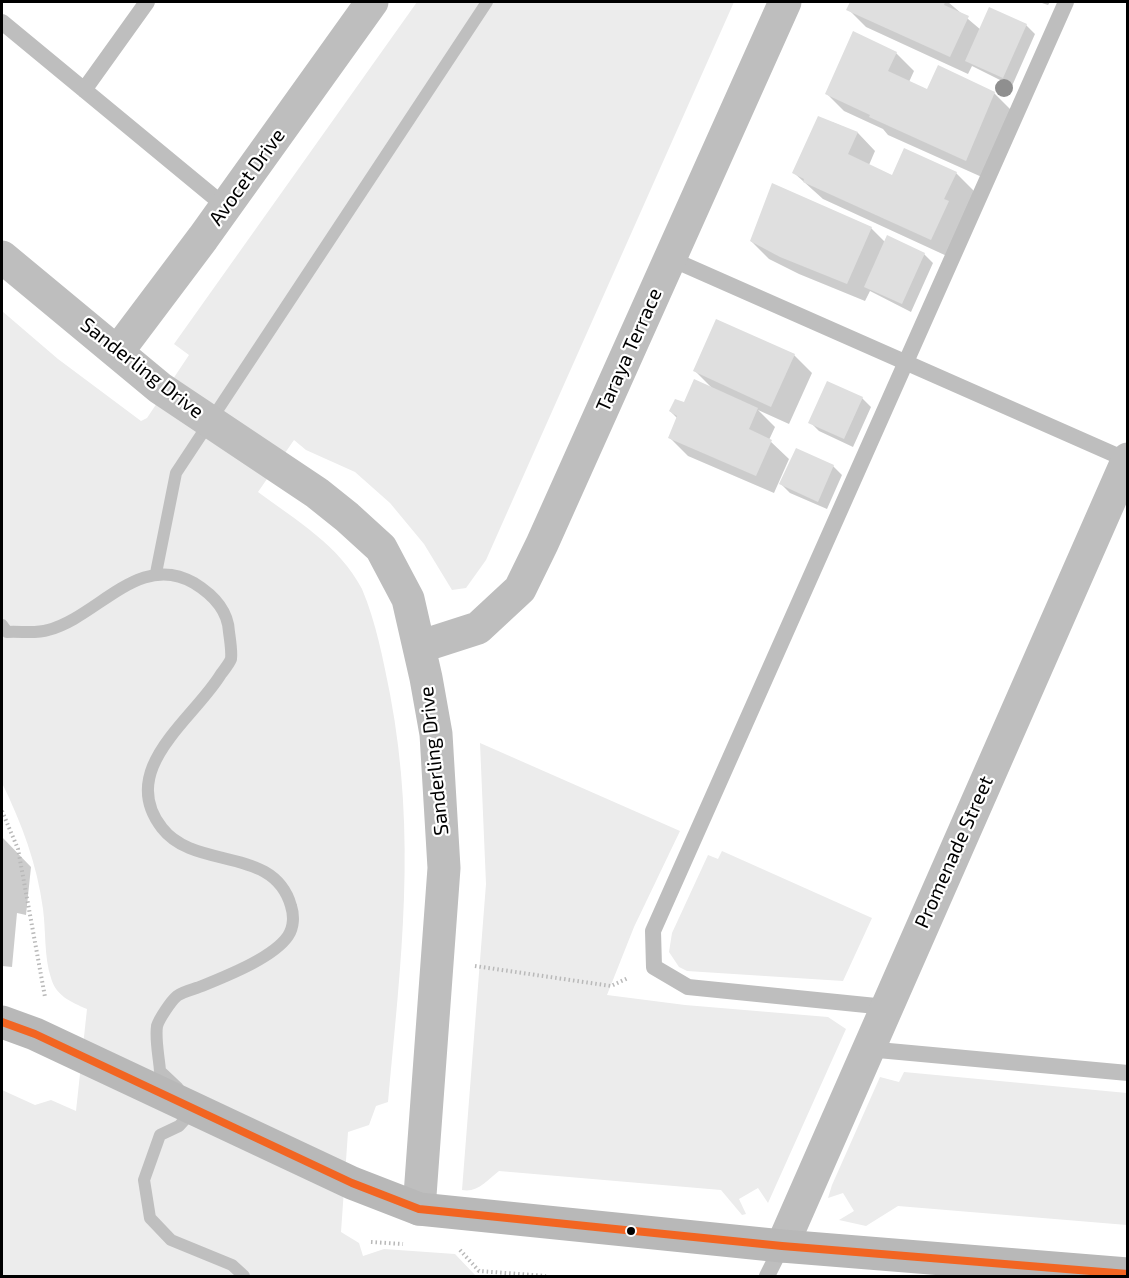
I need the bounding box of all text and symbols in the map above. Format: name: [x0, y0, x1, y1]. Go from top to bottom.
street label: Avocet Drive: [204, 124, 290, 230]
street label: Taraya Terrace: [591, 284, 667, 416]
street label: Sanderling Drive: [76, 312, 208, 424]
street label: Sanderling Drive: [414, 685, 454, 837]
street label: Promenade Street: [910, 772, 998, 932]
unlabelled marker: [625, 1225, 637, 1237]

